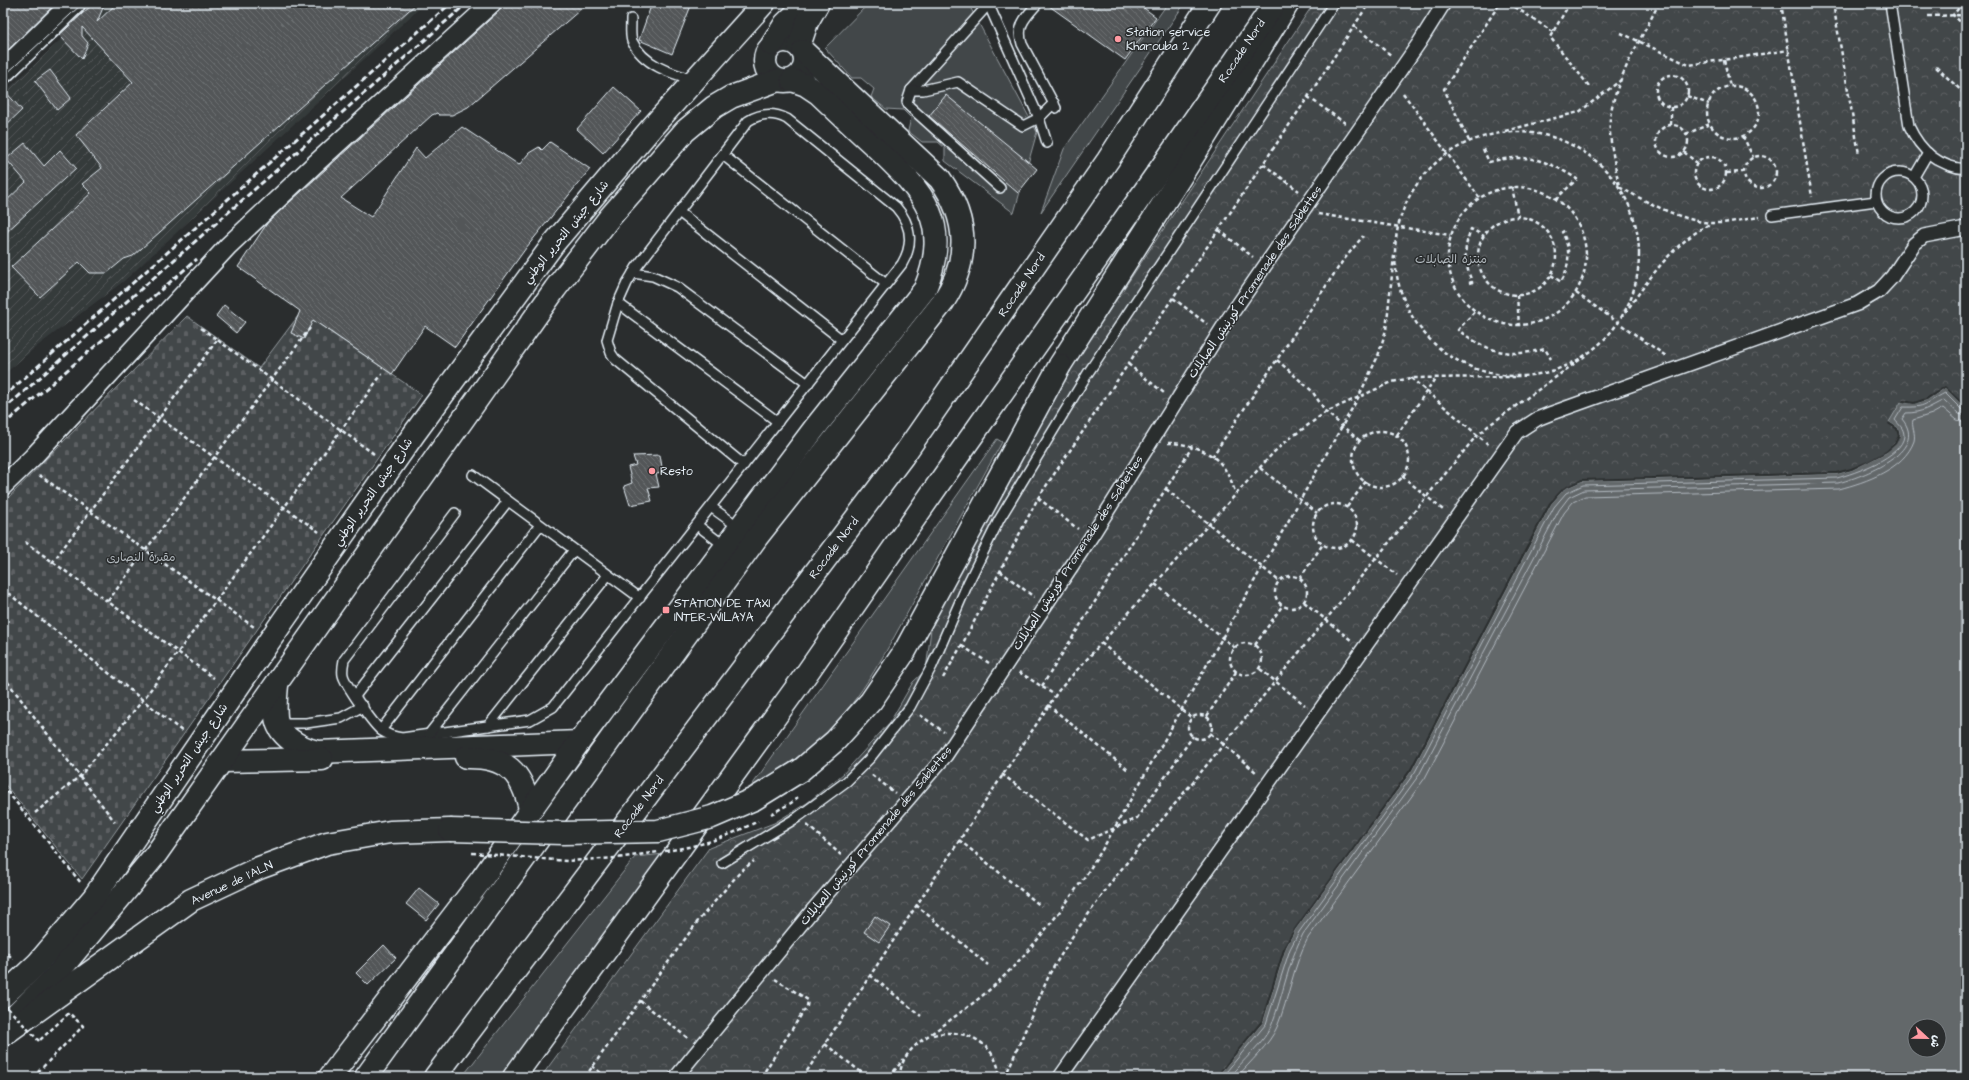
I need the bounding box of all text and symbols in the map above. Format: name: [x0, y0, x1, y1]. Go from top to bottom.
street label: Rocade Nord: [1214, 16, 1270, 86]
place label: Station service Kharouba 2: [1126, 24, 1211, 55]
marker: Station service Kharouba 2: [1113, 34, 1123, 44]
street label: شارع جيش التحرير الوطني: [519, 177, 615, 289]
street label: كورنيش الصابلات Promenade des Sablettes: [1184, 182, 1326, 382]
street label: Rocade Nord: [994, 250, 1050, 320]
park label: منتزه الصابلات: [1415, 251, 1487, 268]
street label: شارع جيش التحرير الوطني: [329, 435, 418, 551]
street label: كورنيش الصابلات Promenade des Sablettes: [1008, 452, 1148, 654]
place label: Resto: [660, 463, 693, 480]
marker: Resto: [647, 466, 657, 476]
street label: Rocade Nord: [805, 514, 863, 582]
park label: مقبرة النصارى: [106, 549, 176, 566]
place label: STATION DE TAXI INTER-WILAYA: [674, 595, 771, 626]
marker: STATION DE TAXI INTER-WILAYA: [661, 605, 671, 615]
street label: شارع جيش التحرير الوطني: [146, 700, 234, 817]
street label: كورنيش الصابلات Promenade des Sablettes: [796, 743, 956, 929]
street label: Rocade Nord: [610, 773, 668, 841]
street label: Avenue de l'ALN: [188, 856, 276, 909]
north arrow: [1907, 1018, 1947, 1058]
text: ش: [1927, 1033, 1945, 1050]

